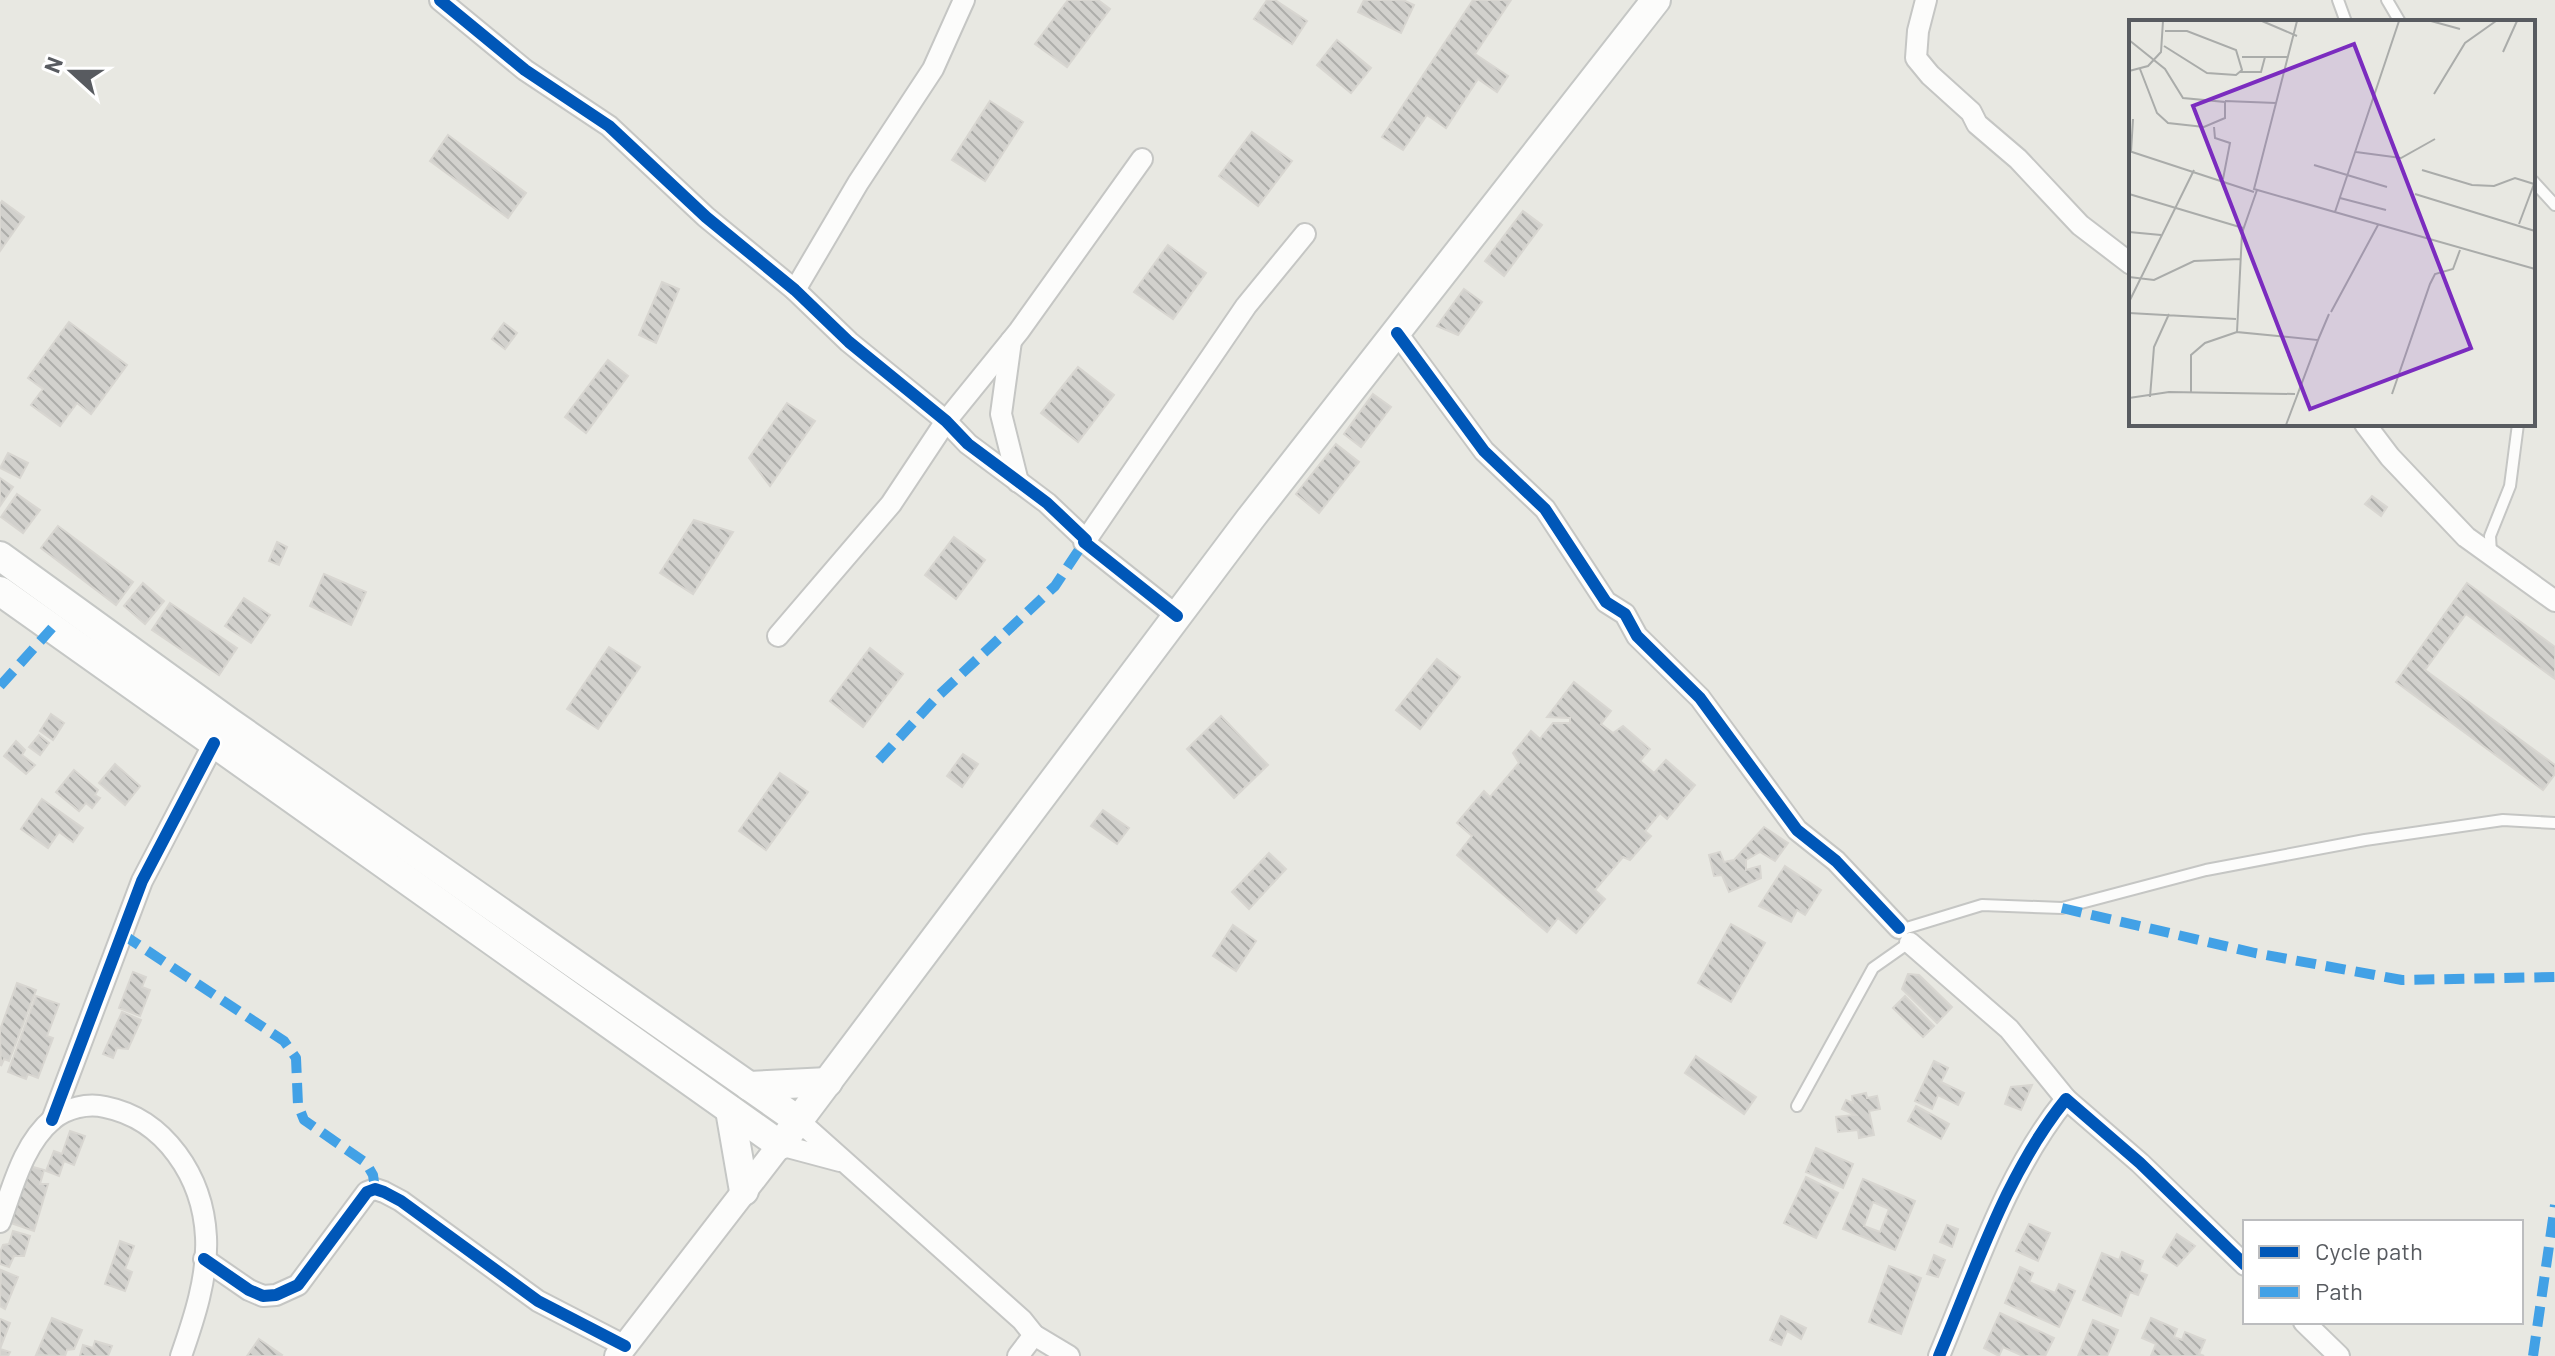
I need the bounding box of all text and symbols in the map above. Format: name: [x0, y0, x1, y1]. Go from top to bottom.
inset map: [2129, 20, 2535, 426]
north arrow: [32, 32, 112, 112]
text: N: [38, 53, 67, 76]
legend: [2243, 1220, 2523, 1324]
text: Cycle path: [2315, 1236, 2423, 1265]
text: Path: [2315, 1276, 2363, 1305]

